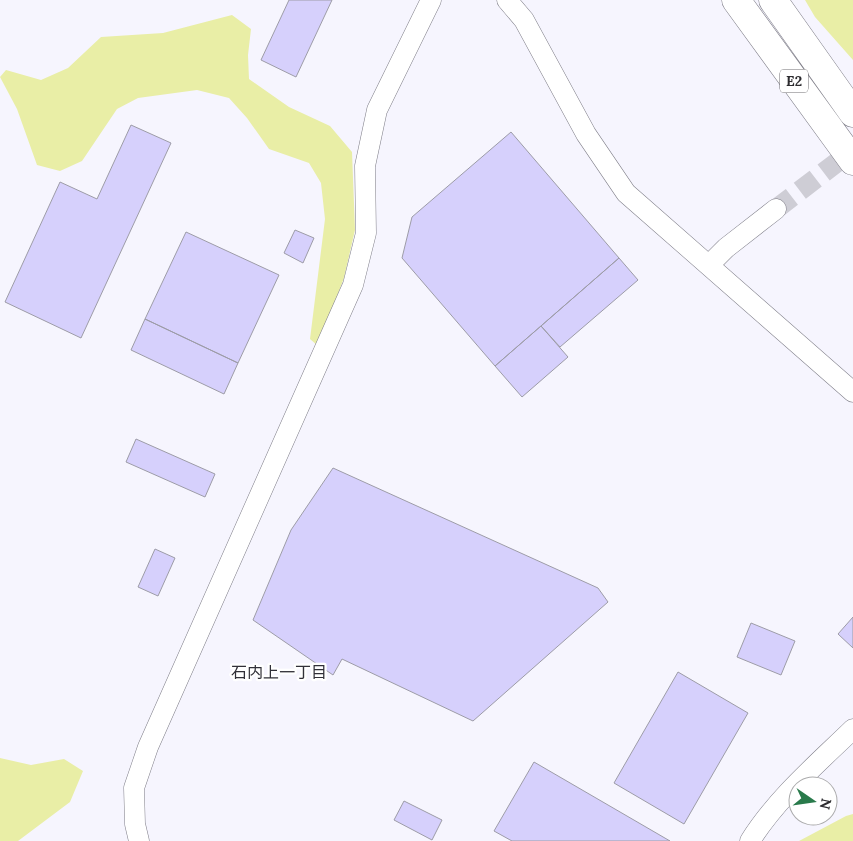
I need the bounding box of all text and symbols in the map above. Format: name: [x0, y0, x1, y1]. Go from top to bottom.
road number: E2: [780, 70, 808, 92]
district label: 石内上一丁目: [231, 662, 327, 682]
north arrow: [788, 776, 838, 826]
text: N: [816, 797, 836, 811]

